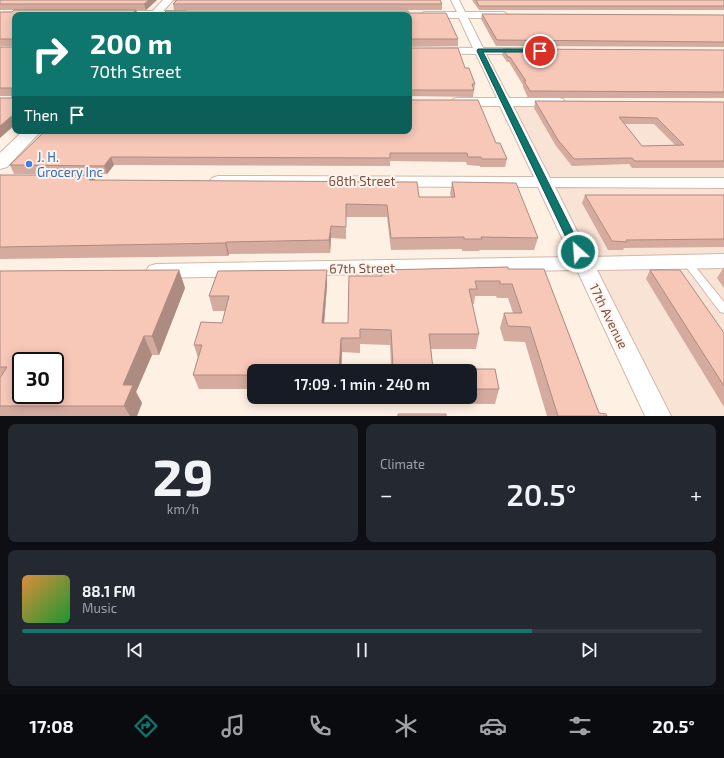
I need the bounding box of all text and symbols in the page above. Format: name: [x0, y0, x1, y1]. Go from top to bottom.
text: 200 m: [90, 26, 172, 60]
icon: right: [24, 28, 76, 80]
pin: [523, 34, 557, 68]
icon: arrive: [529, 40, 551, 62]
text: 70th Street: [90, 60, 181, 82]
icon: arrive: [66, 104, 88, 126]
text: Then: [24, 106, 58, 124]
place label: J. H. Grocery Inc: [37, 149, 103, 180]
marker: J. H. Grocery Inc: [24, 159, 34, 169]
street label: 68th Street: [329, 173, 395, 189]
position arrow: [557, 231, 599, 273]
street label: 67th Street: [329, 259, 395, 277]
street label: 17th Avenue: [586, 281, 632, 351]
speed limit sign: 30: [12, 352, 64, 404]
text: 17:09 · 1 min · 240 m: [294, 375, 430, 393]
text: 29: [153, 444, 213, 506]
text: Climate: [380, 456, 425, 472]
text: 20.5°: [506, 476, 576, 512]
text: −: [380, 481, 393, 507]
text: +: [690, 481, 702, 507]
text: km/h: [167, 501, 199, 517]
text: 88.1 FM: [82, 582, 136, 600]
text: Music: [82, 600, 117, 616]
icon: previous: [124, 639, 146, 661]
icon: pause: [351, 639, 373, 661]
icon: next: [578, 639, 600, 661]
icon: directions: [132, 712, 160, 740]
icon: music: [219, 712, 247, 740]
icon: phone: [306, 712, 334, 740]
icon: climate: [392, 712, 420, 740]
icon: car: [479, 712, 507, 740]
icon: filters: [566, 712, 594, 740]
text: 17:08: [29, 715, 74, 737]
text: 20.5°: [652, 715, 695, 737]

